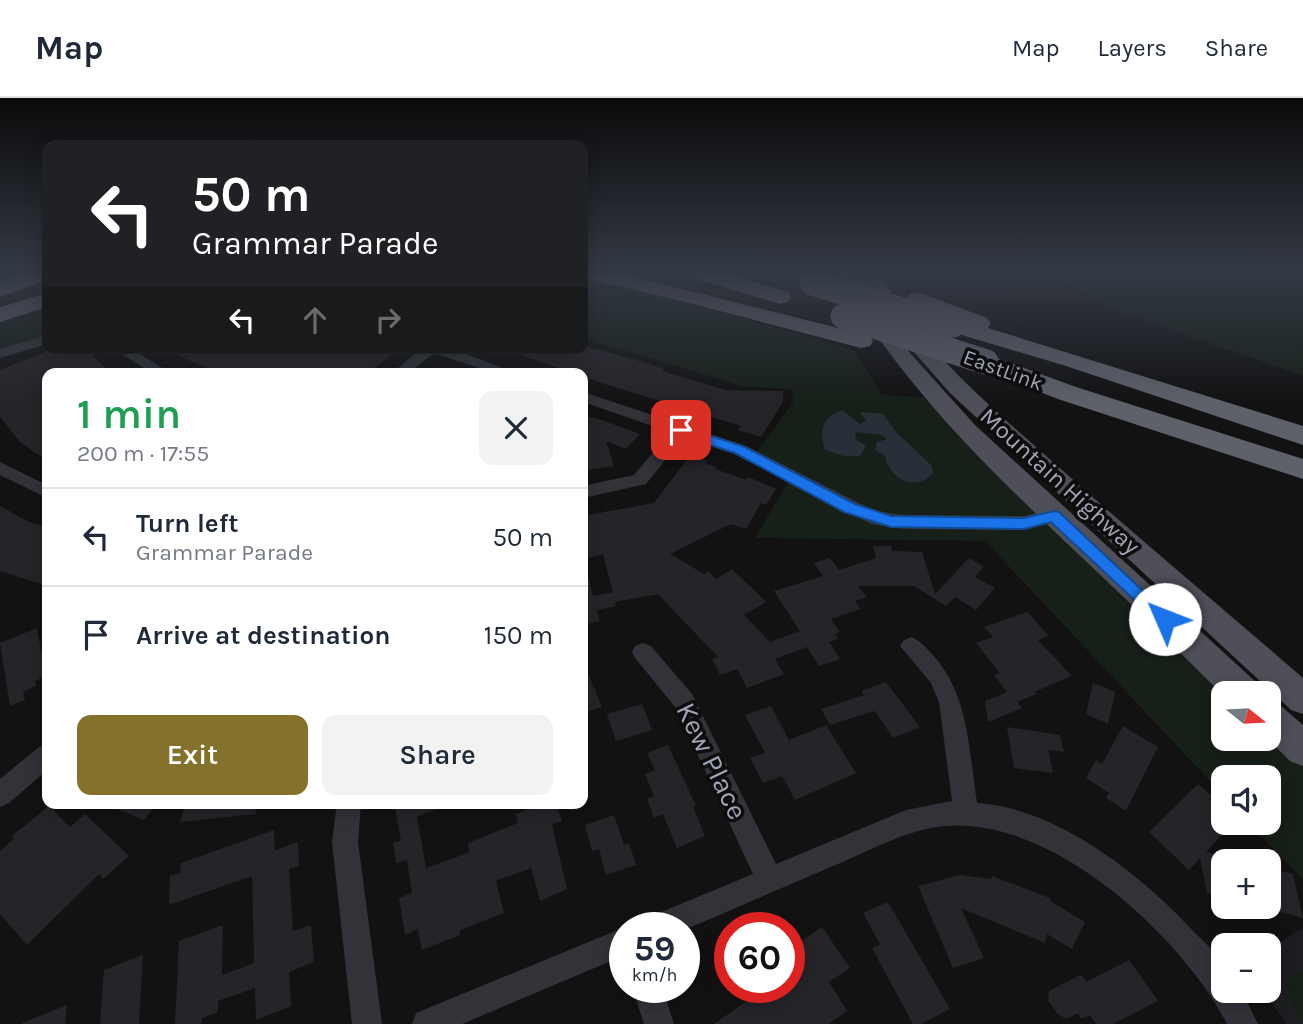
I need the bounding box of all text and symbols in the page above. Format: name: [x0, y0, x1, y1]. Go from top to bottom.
text: Map: [35, 29, 103, 67]
text: Map: [1012, 34, 1060, 62]
text: Layers: [1098, 34, 1167, 62]
text: Share: [1205, 34, 1268, 62]
text: 50 m: [192, 166, 310, 223]
icon: left: [77, 168, 168, 259]
text: Grammar Parade: [192, 225, 438, 262]
icon: left: [223, 301, 261, 339]
icon: ahead: [296, 301, 334, 339]
icon: right: [369, 301, 407, 339]
street label: EastLink: [960, 345, 1046, 396]
text: 1 min: [77, 389, 181, 439]
button: close: [479, 391, 553, 465]
pin: [651, 400, 711, 460]
street label: Mountain Highway: [974, 402, 1146, 560]
icon: arrive: [662, 411, 700, 449]
text: 200 m · 17:55: [77, 440, 209, 467]
text: Turn left: [136, 508, 238, 539]
icon: left: [77, 518, 115, 556]
text: 50 m: [492, 522, 553, 553]
text: Grammar Parade: [136, 539, 313, 566]
position arrow: [1128, 582, 1202, 656]
icon: arrive: [77, 616, 115, 654]
text: Arrive at destination: [136, 620, 390, 651]
text: 150 m: [484, 620, 553, 651]
north arrow: [1211, 681, 1281, 751]
map controls: [1211, 681, 1281, 1003]
street label: Kew Place: [670, 697, 754, 825]
button: Exit: [77, 715, 308, 795]
button: Share: [322, 715, 553, 795]
button: sound: [1211, 765, 1281, 835]
button: +: [1211, 849, 1281, 919]
speed limit sign: 60: [714, 912, 805, 1003]
text: 59: [634, 928, 675, 969]
button: −: [1211, 933, 1281, 1003]
text: km/h: [632, 964, 677, 986]

